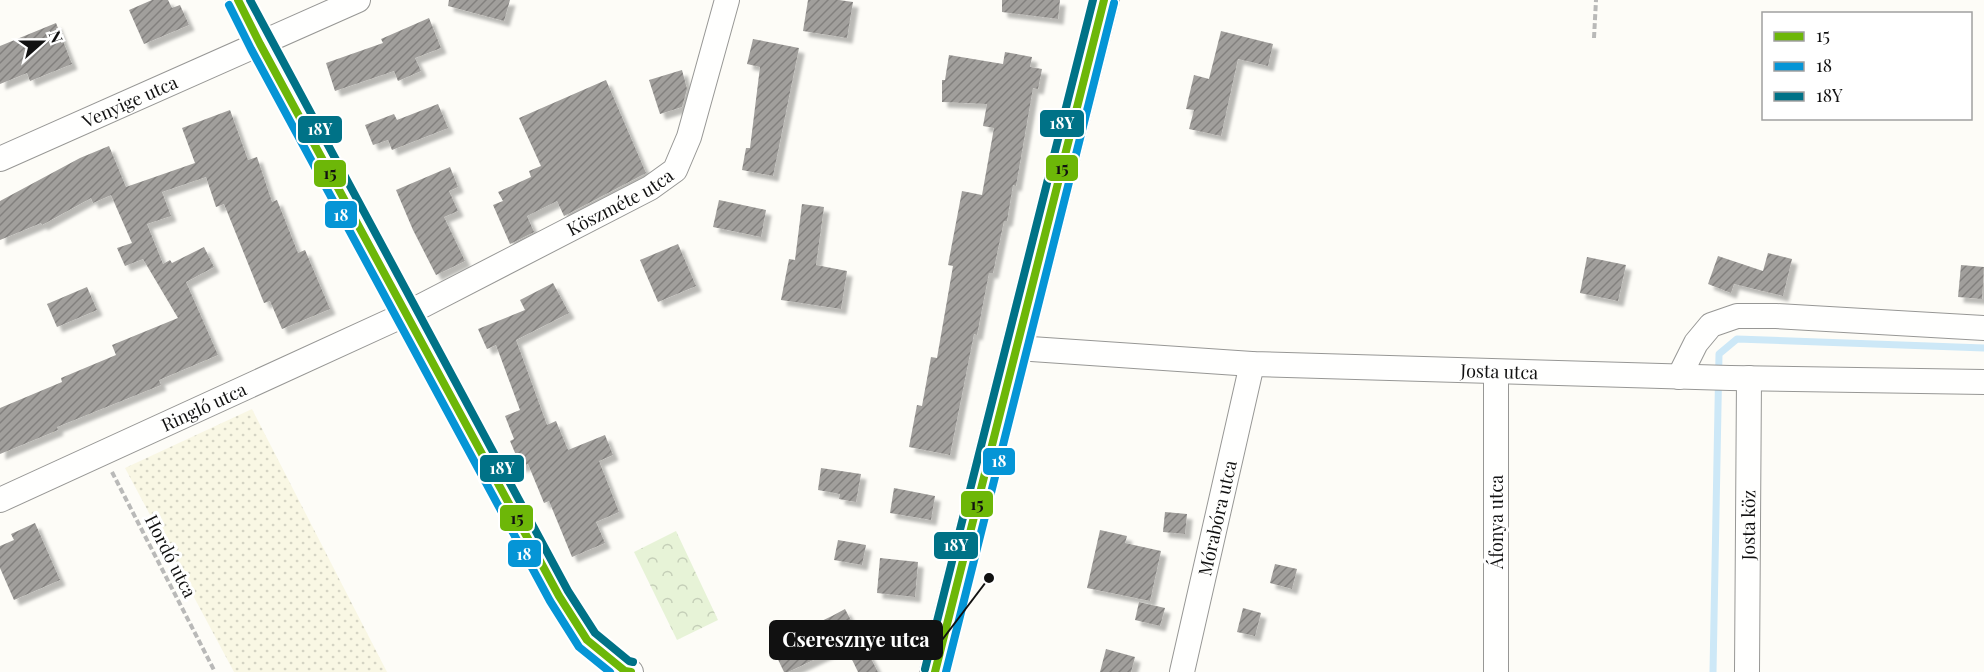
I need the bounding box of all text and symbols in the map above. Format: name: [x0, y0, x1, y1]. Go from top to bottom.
north arrow: [12, 12, 72, 72]
legend: [1762, 12, 1972, 120]
text: 15: [1816, 23, 1830, 47]
text: N: [45, 27, 69, 46]
text: 18: [1816, 53, 1832, 77]
street label: Venyige utca: [77, 70, 181, 133]
text: 18Y: [1816, 83, 1843, 107]
line badge: 18Y: [1039, 109, 1085, 138]
text: 18Y: [1049, 112, 1075, 133]
line badge: 18Y: [297, 115, 343, 144]
text: 18Y: [307, 118, 333, 139]
line badge: 15: [1045, 154, 1079, 182]
text: 15: [1055, 157, 1069, 178]
line badge: 15: [313, 159, 347, 188]
text: 15: [323, 162, 337, 183]
street label: Köszméte utca: [563, 163, 678, 241]
line badge: 18: [324, 200, 358, 229]
text: 18: [333, 204, 349, 225]
street label: Josta utca: [1459, 358, 1539, 384]
street label: Ringló utca: [157, 377, 250, 437]
line badge: 18: [982, 447, 1016, 476]
text: 18: [991, 450, 1007, 471]
line badge: 18Y: [479, 454, 525, 483]
text: 18Y: [489, 457, 515, 478]
street label: Mórabóra utca: [1192, 458, 1242, 578]
street label: Áfonya utca: [1484, 475, 1508, 570]
line badge: 15: [960, 490, 994, 518]
street label: Josta köz: [1736, 490, 1760, 561]
text: 15: [970, 493, 984, 514]
line badge: 15: [499, 504, 534, 532]
text: 15: [510, 507, 524, 528]
street label: Hordó utca: [140, 510, 202, 602]
line badge: 18Y: [933, 531, 979, 560]
text: 18Y: [943, 534, 969, 555]
line badge: 18: [507, 539, 542, 568]
text: 18: [516, 543, 532, 564]
callout: Cseresznye utca: [770, 621, 942, 659]
text: Cseresznye utca: [782, 625, 930, 652]

